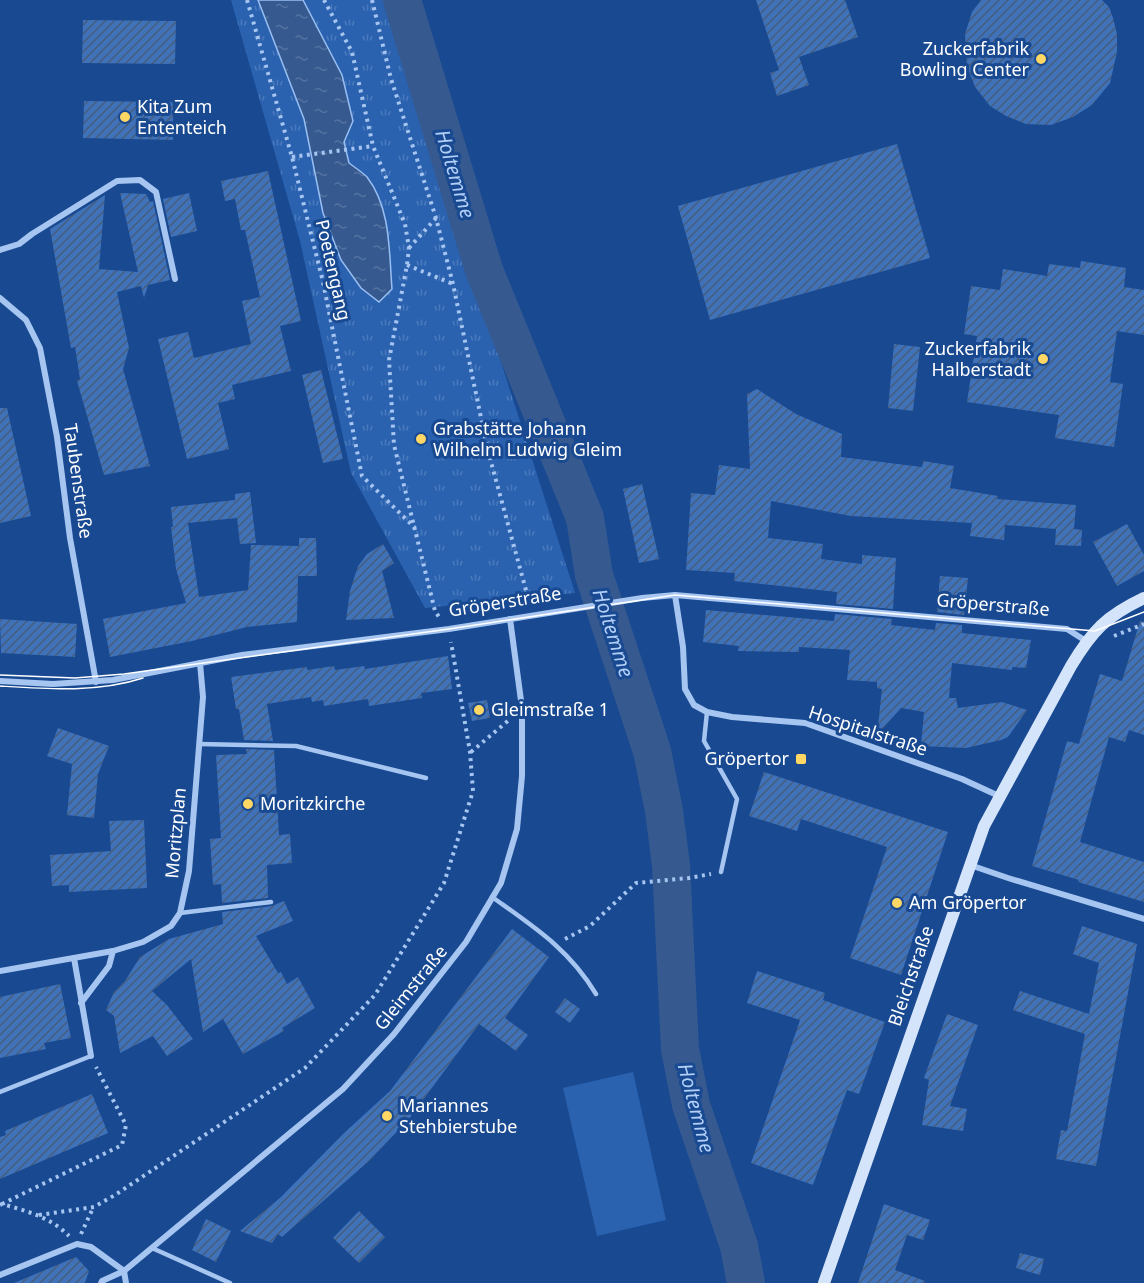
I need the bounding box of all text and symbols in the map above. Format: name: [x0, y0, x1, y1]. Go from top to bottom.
place label: Zuckerfabrik Bowling Center: [900, 36, 1030, 81]
marker: Zuckerfabrik Bowling Center: [1034, 52, 1048, 66]
place label: Kita Zum Ententeich: [137, 94, 227, 139]
marker: Kita Zum Ententeich: [118, 110, 132, 124]
water label: Holtemme: [429, 126, 482, 222]
street label: Poetengang: [311, 217, 357, 323]
place label: Zuckerfabrik Halberstadt: [925, 336, 1031, 381]
marker: Zuckerfabrik Halberstadt: [1036, 352, 1050, 366]
place label: Grabstätte Johann Wilhelm Ludwig Gleim: [433, 416, 622, 461]
street label: Taubenstraße: [59, 422, 99, 540]
marker: Grabstätte Johann Wilhelm Ludwig Gleim: [414, 432, 428, 446]
street label: Gröperstraße: [447, 580, 563, 622]
water label: Holtemme: [586, 585, 640, 681]
street label: Gröperstraße: [935, 587, 1051, 621]
place label: Gleimstraße 1: [491, 697, 609, 721]
street label: Hospitalstraße: [806, 700, 931, 761]
marker: Gleimstraße 1: [472, 703, 486, 717]
place label: Gröpertor: [704, 746, 790, 770]
marker: Gröpertor: [794, 752, 808, 766]
street label: Moritzplan: [159, 786, 191, 879]
place label: Moritzkirche: [260, 791, 366, 815]
marker: Moritzkirche: [241, 797, 255, 811]
place label: Am Gröpertor: [909, 890, 1027, 914]
marker: Am Gröpertor: [890, 896, 904, 910]
street label: Bleichstraße: [882, 922, 938, 1029]
street label: Gleimstraße: [368, 940, 452, 1035]
water label: Holtemme: [672, 1060, 721, 1156]
place label: Mariannes Stehbierstube: [399, 1093, 517, 1138]
marker: Mariannes Stehbierstube: [380, 1109, 394, 1123]

